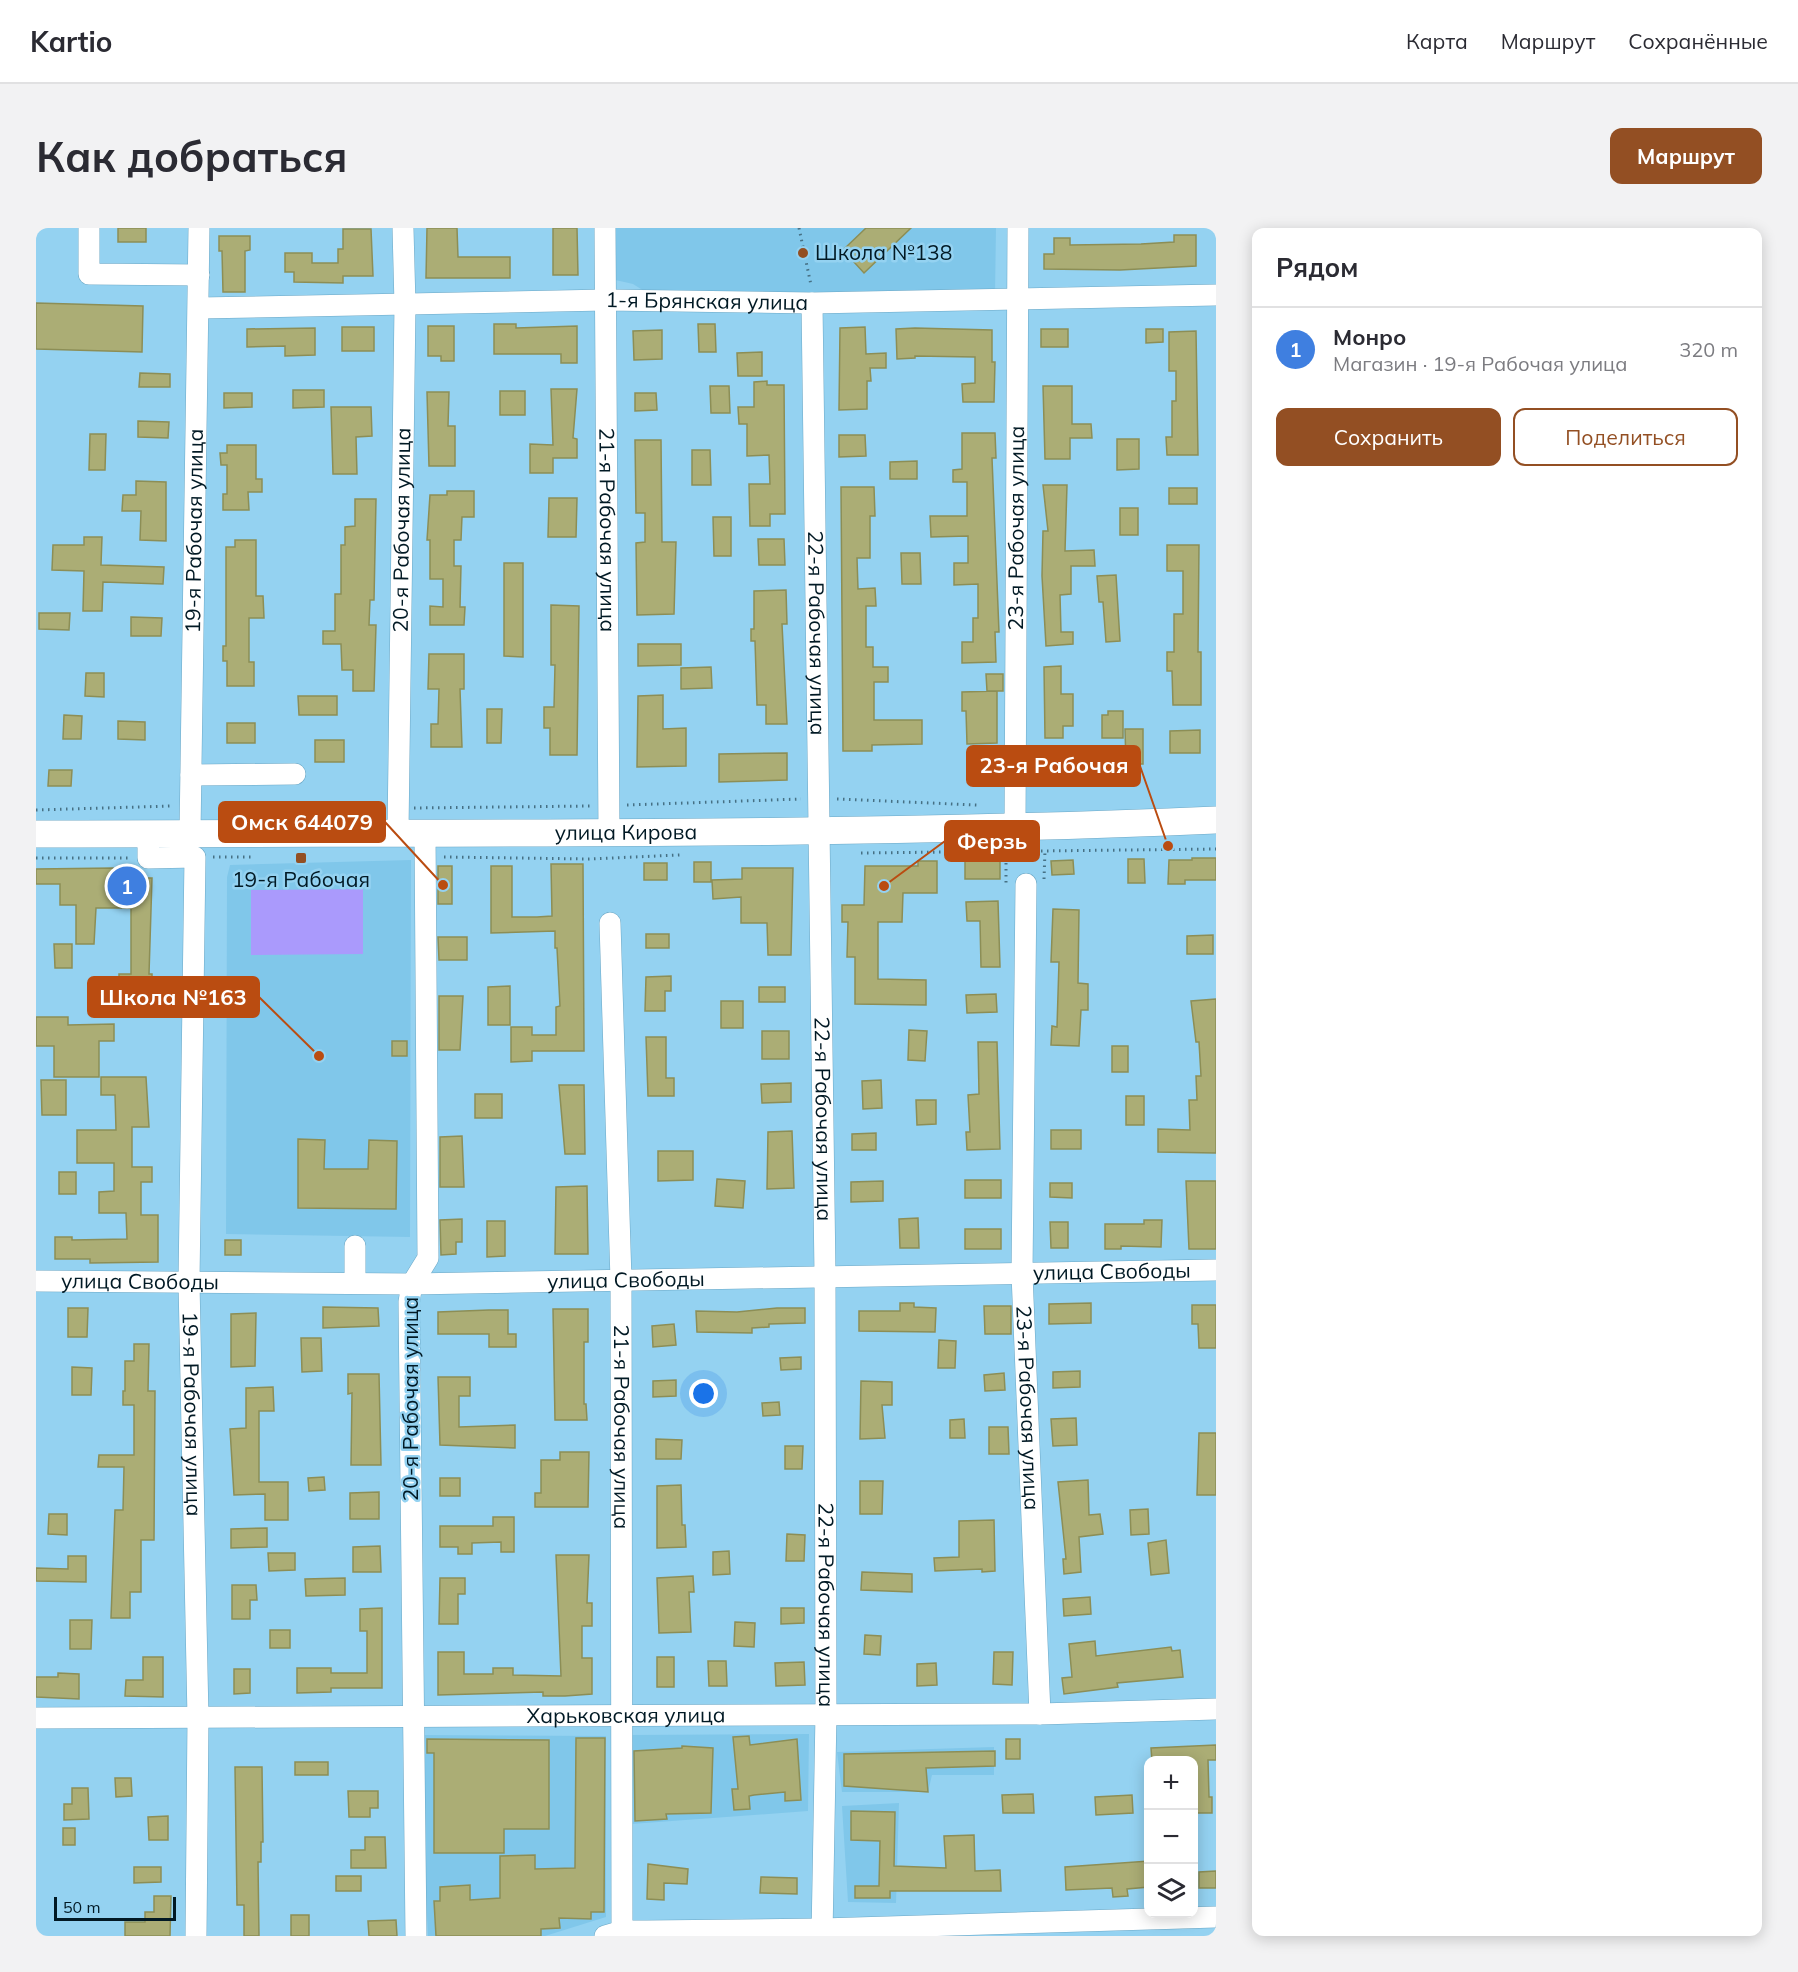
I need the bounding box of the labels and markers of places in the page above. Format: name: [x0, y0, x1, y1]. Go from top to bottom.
place label: Школа №138: [815, 239, 952, 265]
marker: Школа №138: [796, 246, 810, 260]
callout: 23-я Рабочая: [967, 746, 1140, 786]
callout: Омск 644079: [219, 802, 385, 842]
callout: Ферзь: [945, 821, 1039, 861]
marker: 19-я Рабочая: [294, 851, 308, 865]
pin: 1: [108, 864, 146, 908]
place label: 19-я Рабочая: [232, 866, 370, 892]
callout: Школа №163: [88, 977, 259, 1017]

